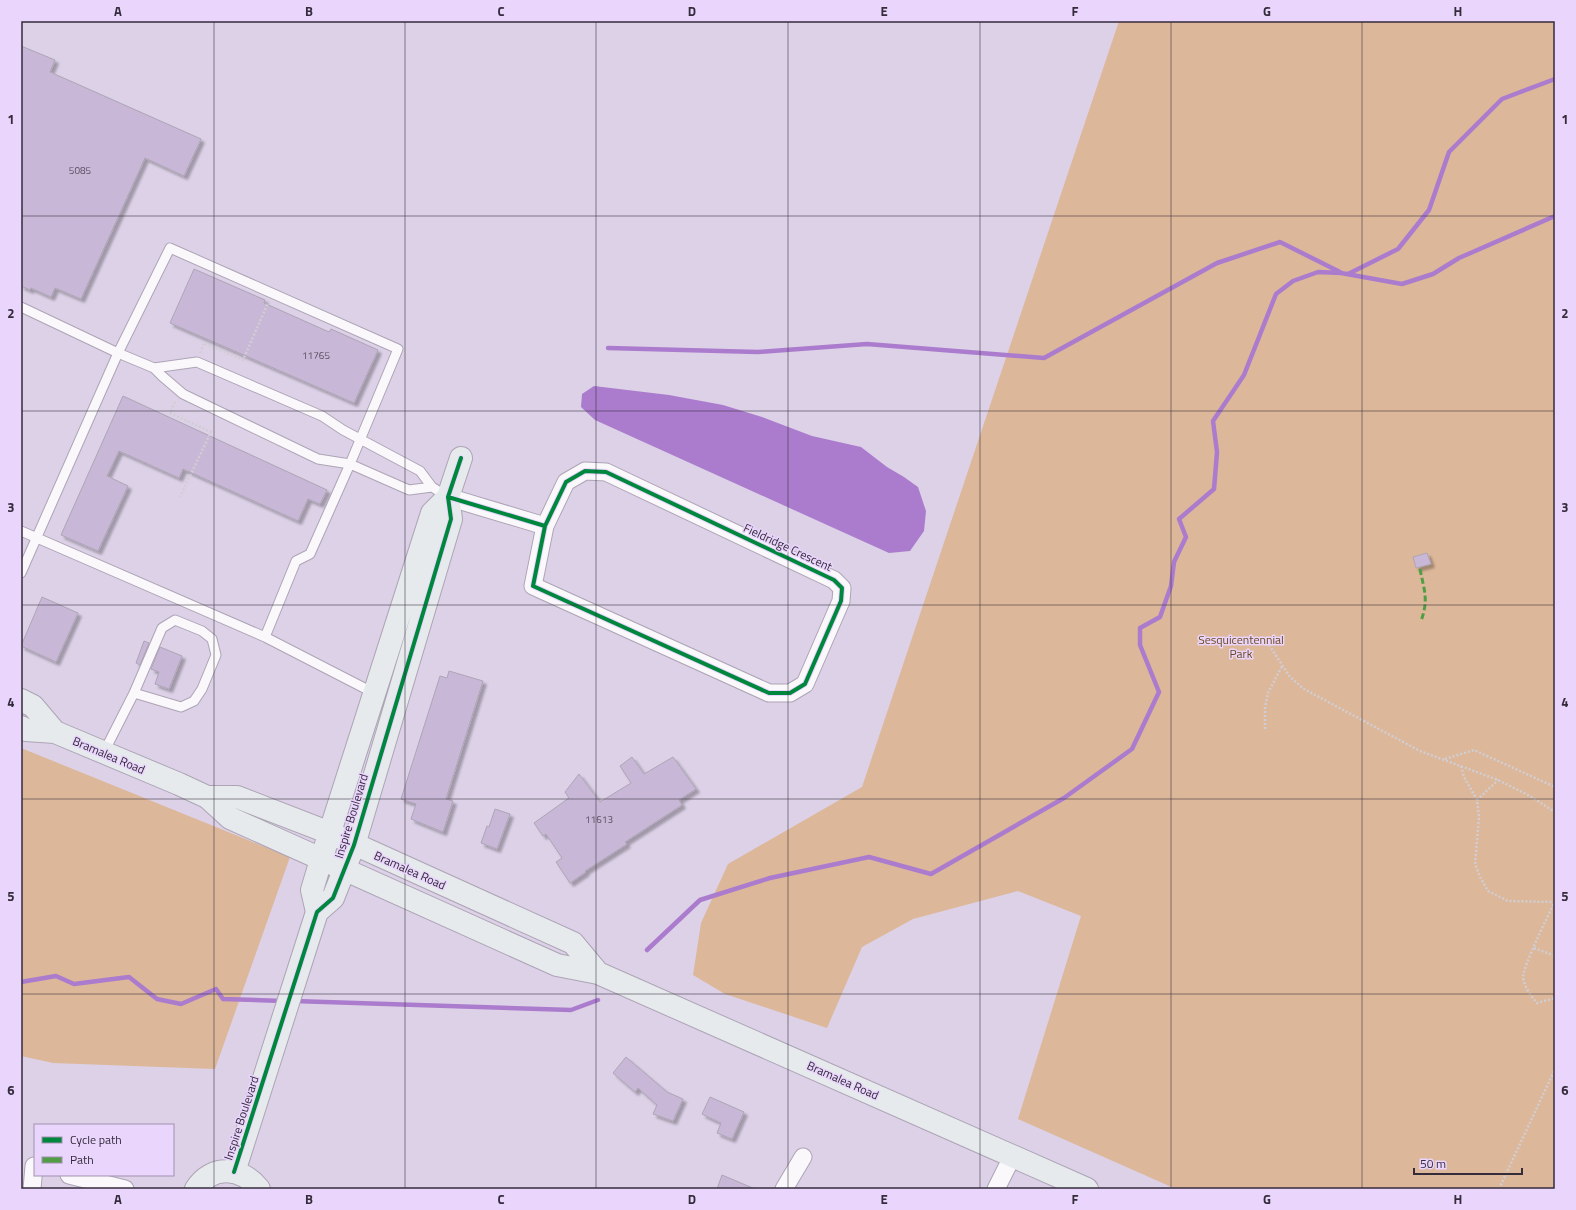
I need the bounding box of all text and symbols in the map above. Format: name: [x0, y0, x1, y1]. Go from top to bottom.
text: A: [114, 1, 122, 21]
text: B: [305, 1, 313, 21]
text: C: [497, 1, 505, 21]
text: D: [688, 1, 696, 21]
text: E: [880, 1, 888, 21]
text: F: [1072, 1, 1079, 21]
text: G: [1263, 1, 1271, 21]
text: H: [1454, 1, 1462, 21]
text: 1: [7, 109, 15, 129]
text: 1: [1561, 109, 1569, 129]
house number: 5085: [69, 163, 92, 178]
text: 2: [7, 303, 15, 323]
text: 2: [1561, 303, 1569, 323]
house number: 11765: [302, 348, 330, 363]
text: 3: [7, 497, 15, 517]
text: 3: [1561, 497, 1569, 517]
street label: Fieldridge Crescent: [740, 518, 836, 576]
park label: Sesquicentennial Park: [1198, 630, 1284, 663]
text: 4: [7, 692, 15, 712]
text: 4: [1561, 692, 1569, 712]
street label: Bramalea Road: [70, 731, 148, 779]
street label: Inspire Boulevard: [329, 771, 373, 861]
house number: 11613: [585, 812, 613, 827]
street label: Bramalea Road: [371, 846, 449, 894]
text: 5: [7, 886, 15, 906]
text: 5: [1561, 886, 1569, 906]
street label: Bramalea Road: [804, 1056, 882, 1104]
street label: Inspire Boulevard: [218, 1073, 264, 1163]
text: 6: [7, 1080, 15, 1100]
text: 6: [1561, 1080, 1569, 1100]
legend: [34, 1124, 174, 1176]
text: Cycle path: [70, 1130, 122, 1149]
text: Path: [70, 1150, 94, 1169]
scale bar: [1414, 1150, 1522, 1176]
text: 50 m: [1420, 1154, 1446, 1173]
text: A: [114, 1189, 122, 1209]
text: B: [305, 1189, 313, 1209]
text: C: [497, 1189, 505, 1209]
text: D: [688, 1189, 696, 1209]
text: E: [880, 1189, 888, 1209]
text: F: [1072, 1189, 1079, 1209]
text: G: [1263, 1189, 1271, 1209]
text: H: [1454, 1189, 1462, 1209]

